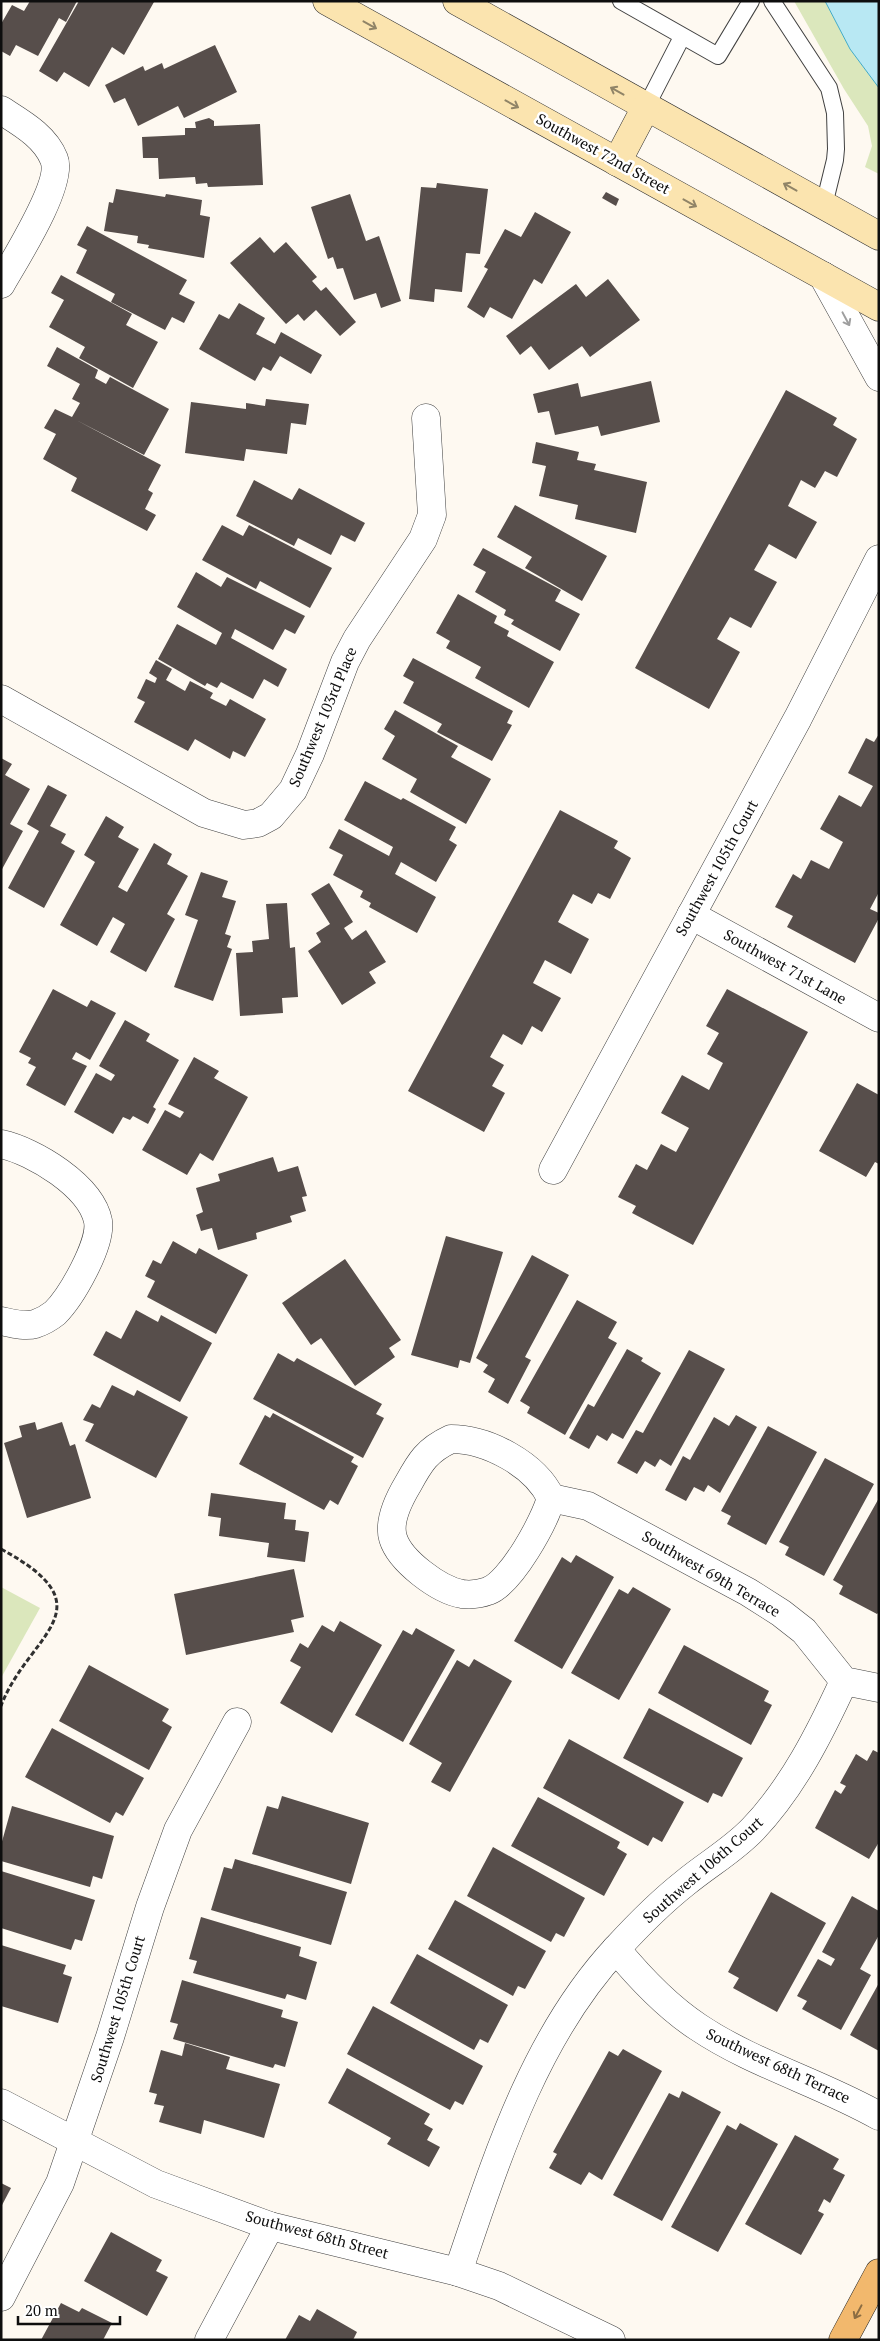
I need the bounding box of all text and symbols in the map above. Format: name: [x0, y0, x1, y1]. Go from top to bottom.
one-way arrow: [362, 20, 377, 30]
one-way arrow: [611, 85, 625, 95]
one-way arrow: [504, 99, 519, 109]
street label: Southwest 72nd Street: [533, 108, 674, 198]
one-way arrow: [783, 181, 798, 191]
one-way arrow: [683, 198, 698, 208]
one-way arrow: [842, 311, 852, 325]
street label: Southwest 103rd Place: [284, 644, 361, 790]
street label: Southwest 105th Court: [670, 795, 762, 939]
street label: Southwest 71st Lane: [721, 924, 850, 1008]
street label: Southwest 69th Terrace: [639, 1525, 784, 1621]
street label: Southwest 106th Court: [638, 1811, 767, 1927]
street label: Southwest 105th Court: [85, 1932, 149, 2085]
street label: Southwest 68th Terrace: [703, 2023, 854, 2107]
street label: Southwest 68th Street: [244, 2205, 391, 2263]
scale bar: [18, 2294, 120, 2326]
text: 20 m: [25, 2300, 58, 2320]
one-way arrow: [853, 2304, 862, 2319]

